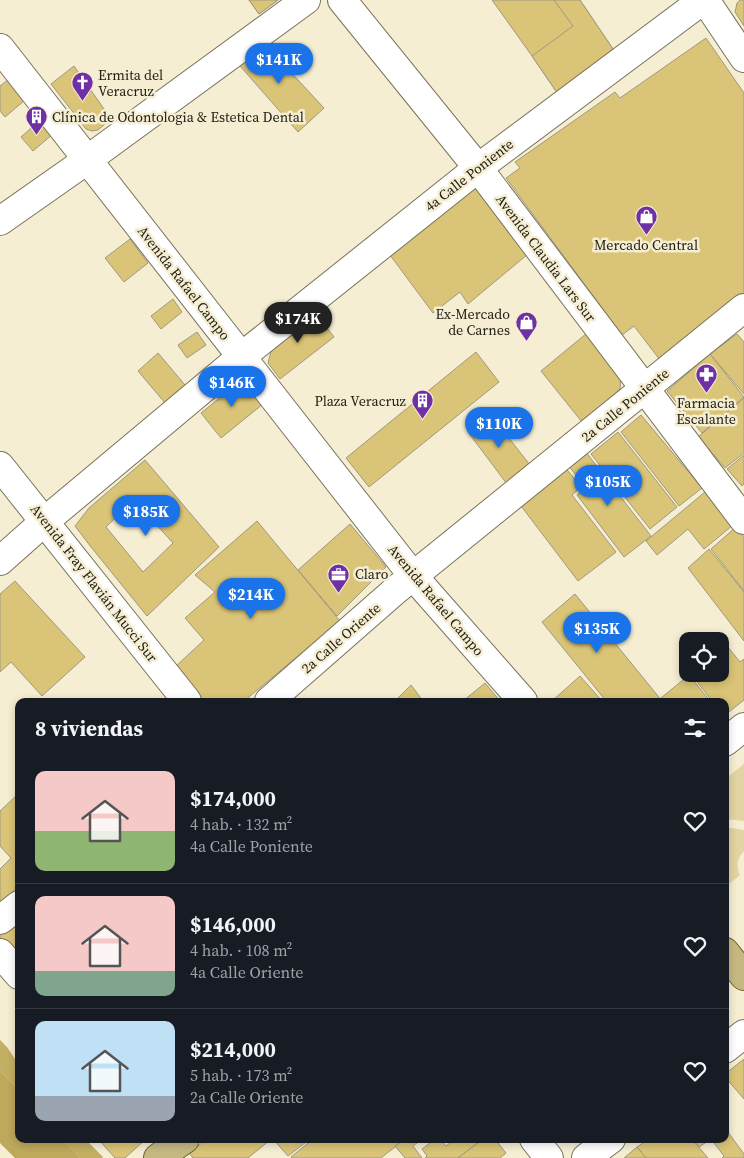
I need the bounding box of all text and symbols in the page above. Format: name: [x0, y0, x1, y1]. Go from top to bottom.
pin: $141K: [244, 42, 314, 85]
text: $141K: [256, 48, 302, 70]
place label: Ermita del Veracruz: [98, 65, 163, 101]
church icon: Ermita del Veracruz: [70, 71, 94, 102]
building icon: Clínica de Odontologia & Estetica Dental: [24, 105, 48, 136]
place label: Clínica de Odontologia & Estetica Dental: [52, 107, 304, 127]
street label: 4a Calle Poniente: [420, 134, 518, 216]
street label: Avenida Claudia Lars Sur: [491, 190, 601, 326]
shop icon: Mercado Central: [634, 205, 658, 236]
street label: Avenida Rafael Campo: [133, 222, 235, 345]
place label: Mercado Central: [594, 235, 698, 255]
pin: $174K: [263, 302, 333, 344]
place label: Ex-Mercado de Carnes: [435, 304, 510, 340]
text: $174K: [275, 307, 321, 329]
shop icon: Ex-Mercado de Carnes: [514, 310, 538, 341]
street label: 2a Calle Poniente: [577, 363, 673, 447]
pharmacy icon: Farmacia Escalante: [694, 363, 718, 394]
pin: $146K: [197, 366, 267, 408]
text: $146K: [209, 371, 255, 393]
building icon: Plaza Veracruz: [410, 389, 434, 420]
place label: Plaza Veracruz: [314, 391, 407, 411]
place label: Farmacia Escalante: [676, 393, 736, 429]
pin: $110K: [464, 406, 534, 449]
text: $110K: [476, 412, 522, 434]
pin: $105K: [573, 464, 643, 507]
text: $105K: [585, 470, 631, 492]
pin: $185K: [111, 494, 181, 537]
street label: Avenida Fray Flavián Mucci Sur: [26, 500, 162, 666]
text: $185K: [123, 500, 169, 522]
street label: Avenida Rafael Campo: [383, 540, 489, 660]
office icon: Claro: [327, 562, 351, 593]
place label: Claro: [355, 564, 389, 584]
pin: $214K: [216, 578, 286, 620]
text: $214K: [228, 583, 274, 605]
street label: 2a Calle Oriente: [297, 598, 385, 678]
pin: $135K: [562, 612, 632, 654]
text: $135K: [574, 617, 620, 639]
map controls: [679, 632, 729, 682]
button: locate: [679, 632, 729, 682]
text: 8 viviendas: [35, 714, 143, 743]
icon: filters: [681, 714, 709, 742]
text: $174,000: [190, 784, 276, 813]
icon: home: [75, 791, 135, 851]
icon: heart: [681, 807, 709, 835]
text: 4 hab. · 132 m²: [190, 813, 292, 835]
text: 4a Calle Poniente: [190, 835, 313, 857]
text: $146,000: [190, 910, 276, 939]
icon: home: [75, 916, 135, 976]
icon: heart: [681, 932, 709, 960]
text: 4 hab. · 108 m²: [190, 939, 292, 961]
text: 4a Calle Oriente: [190, 961, 304, 983]
text: $214,000: [190, 1035, 276, 1064]
icon: home: [75, 1041, 135, 1101]
icon: heart: [681, 1057, 709, 1085]
text: 5 hab. · 173 m²: [190, 1064, 292, 1086]
text: 2a Calle Oriente: [190, 1086, 304, 1108]

